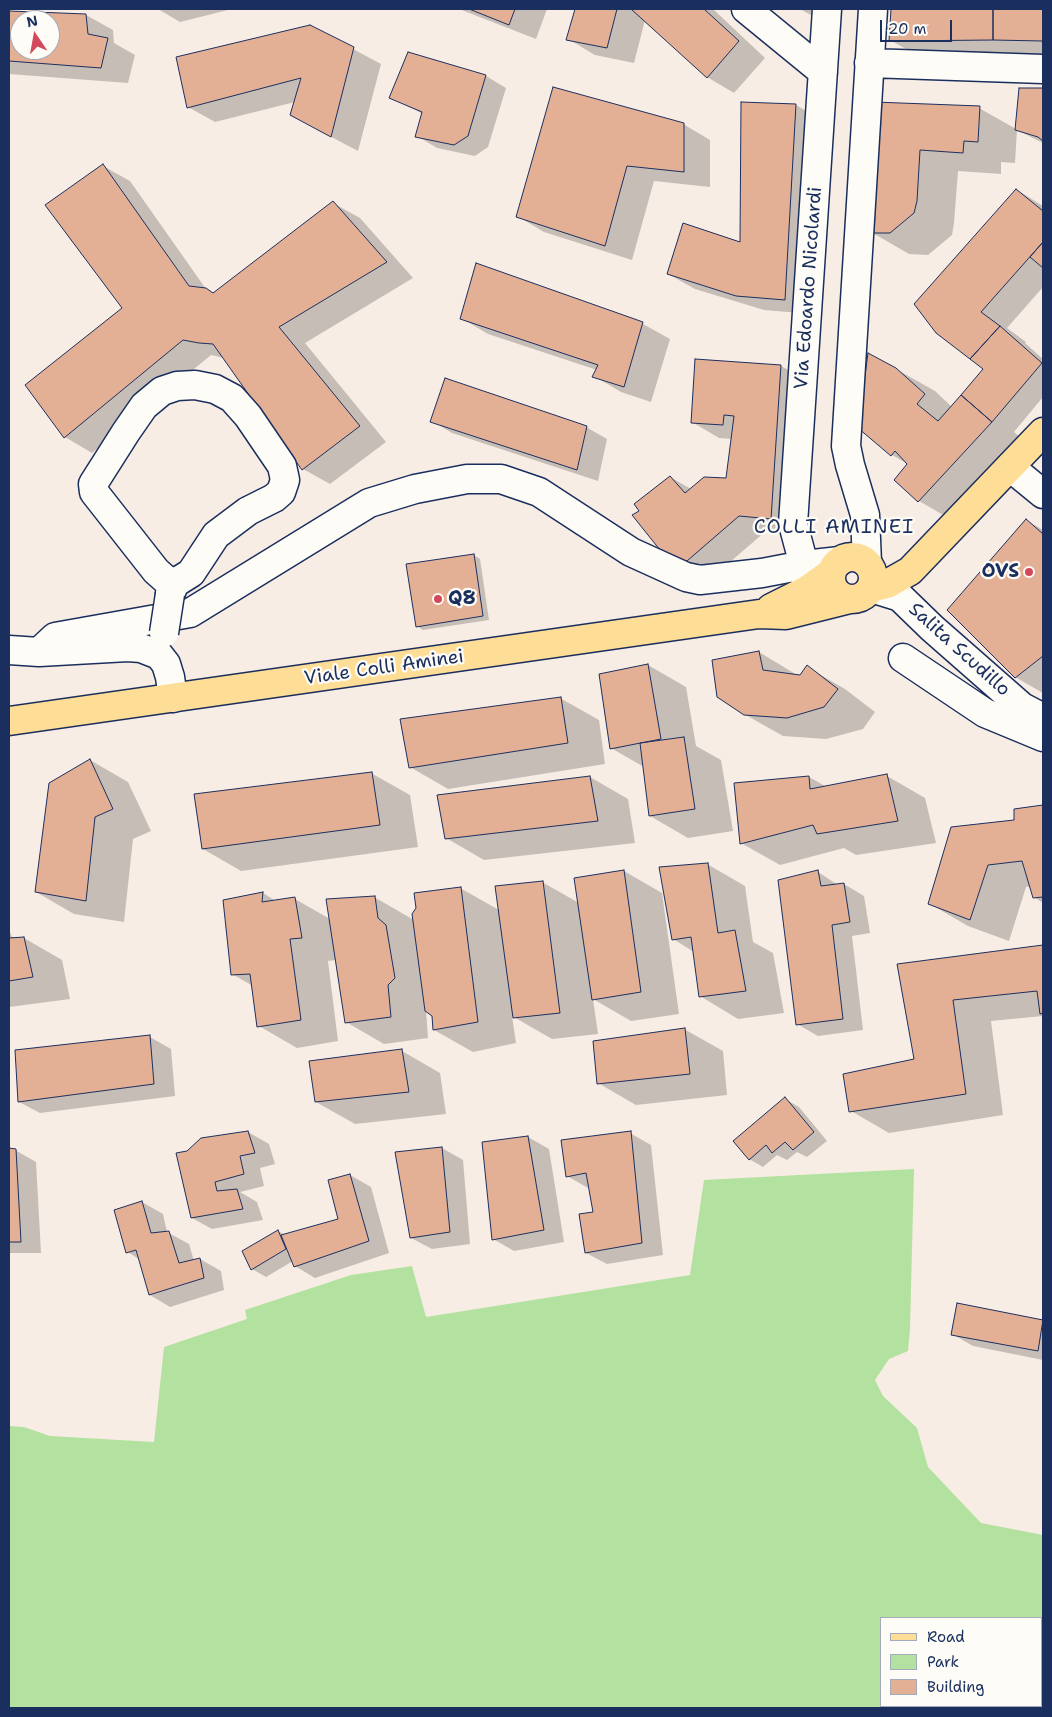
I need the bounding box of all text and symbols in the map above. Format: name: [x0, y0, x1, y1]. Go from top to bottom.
north arrow: [10, 10, 60, 60]
scale bar: [882, 10, 954, 42]
text: N: [25, 11, 39, 31]
text: 20 m: [888, 19, 927, 39]
street label: Via Edoardo Nicolardi: [791, 186, 827, 390]
district label: COLLI AMINEI: [752, 516, 916, 540]
place label: OVS: [982, 561, 1019, 583]
marker: OVS: [1023, 566, 1035, 578]
place label: Q8: [448, 588, 476, 610]
marker: Q8: [432, 593, 444, 605]
street label: Salita Scudillo: [903, 598, 1015, 702]
street label: Viale Colli Aminei: [303, 646, 465, 690]
legend: [880, 1617, 1042, 1707]
text: Road: [927, 1627, 965, 1647]
text: Park: [927, 1652, 959, 1672]
text: Building: [927, 1677, 984, 1697]

